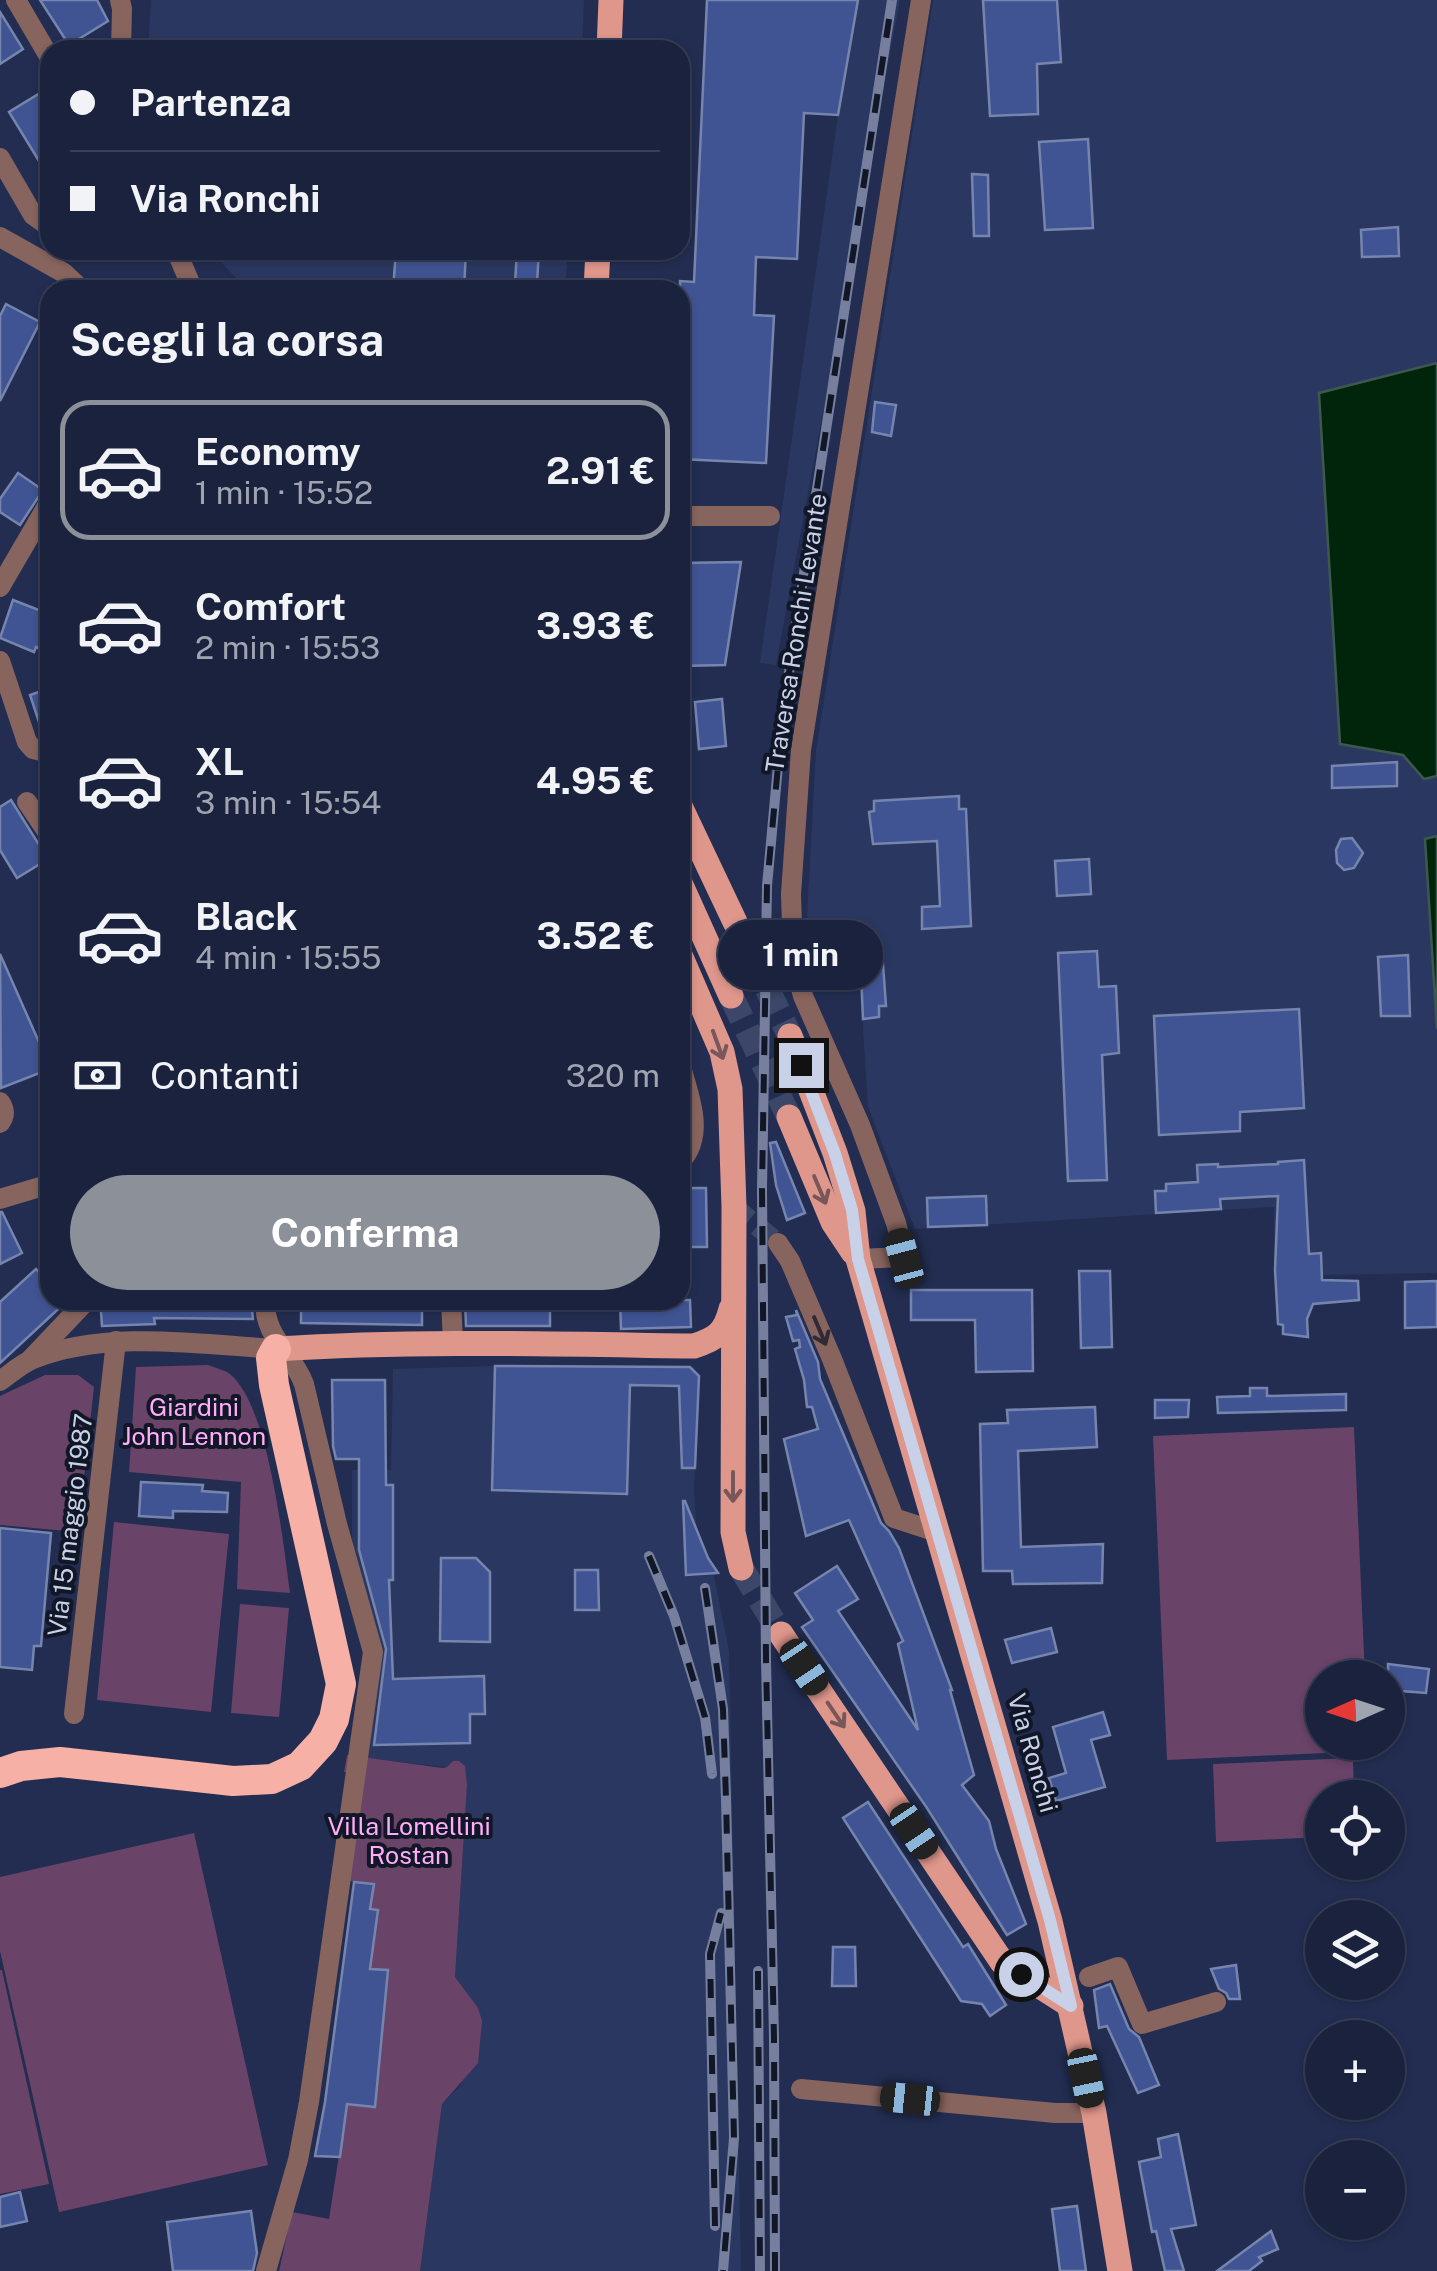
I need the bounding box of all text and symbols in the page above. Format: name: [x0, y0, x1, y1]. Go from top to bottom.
text: Partenza: [130, 80, 292, 125]
text: Via Ronchi: [130, 176, 320, 221]
text: Scegli la corsa: [70, 313, 384, 366]
icon: car: [75, 425, 165, 515]
text: Economy: [195, 429, 361, 474]
text: 2.91 €: [546, 448, 655, 493]
text: 1 min · 15:52: [195, 474, 373, 511]
street label: Traversa Ronchi Levante: [759, 491, 833, 775]
icon: car: [75, 580, 165, 670]
text: Comfort: [195, 584, 346, 629]
text: 3.93 €: [536, 603, 655, 648]
text: 2 min · 15:53: [195, 629, 380, 666]
icon: car: [75, 735, 165, 825]
text: XL: [195, 739, 244, 784]
text: 4.95 €: [536, 758, 655, 803]
text: 3 min · 15:54: [195, 784, 381, 821]
icon: car: [75, 890, 165, 980]
text: Black: [195, 894, 298, 939]
text: 3.52 €: [536, 913, 655, 958]
callout: 1 min: [718, 920, 884, 990]
text: 1 min: [762, 936, 839, 973]
text: 4 min · 15:55: [195, 939, 382, 976]
one-way arrow: [710, 1029, 728, 1060]
route end: [779, 1043, 824, 1088]
icon: cash: [70, 1048, 125, 1103]
text: Contanti: [150, 1053, 300, 1098]
text: 320 m: [566, 1057, 660, 1094]
one-way arrow: [812, 1174, 830, 1205]
button: Conferma: [70, 1175, 660, 1290]
car: [882, 1225, 926, 1291]
one-way arrow: [812, 1315, 830, 1346]
park label: Giardini John Lennon: [122, 1392, 266, 1451]
street label: Via 15 maggio 1987: [41, 1412, 99, 1638]
one-way arrow: [724, 1470, 742, 1503]
car: [775, 1634, 833, 1700]
north arrow: [1305, 1660, 1405, 1760]
map controls: [1305, 1660, 1405, 2240]
street label: Via Ronchi: [1002, 1690, 1064, 1816]
one-way arrow: [825, 1700, 846, 1728]
button: locate: [1305, 1780, 1405, 1880]
car: [885, 1798, 943, 1864]
park label: Villa Lomellini Rostan: [327, 1811, 491, 1870]
button: layers: [1305, 1900, 1405, 2000]
route start: [999, 1952, 1044, 1997]
button: +: [1305, 2020, 1405, 2120]
car: [1065, 2046, 1107, 2110]
car: [879, 2081, 941, 2117]
button: −: [1305, 2140, 1405, 2240]

